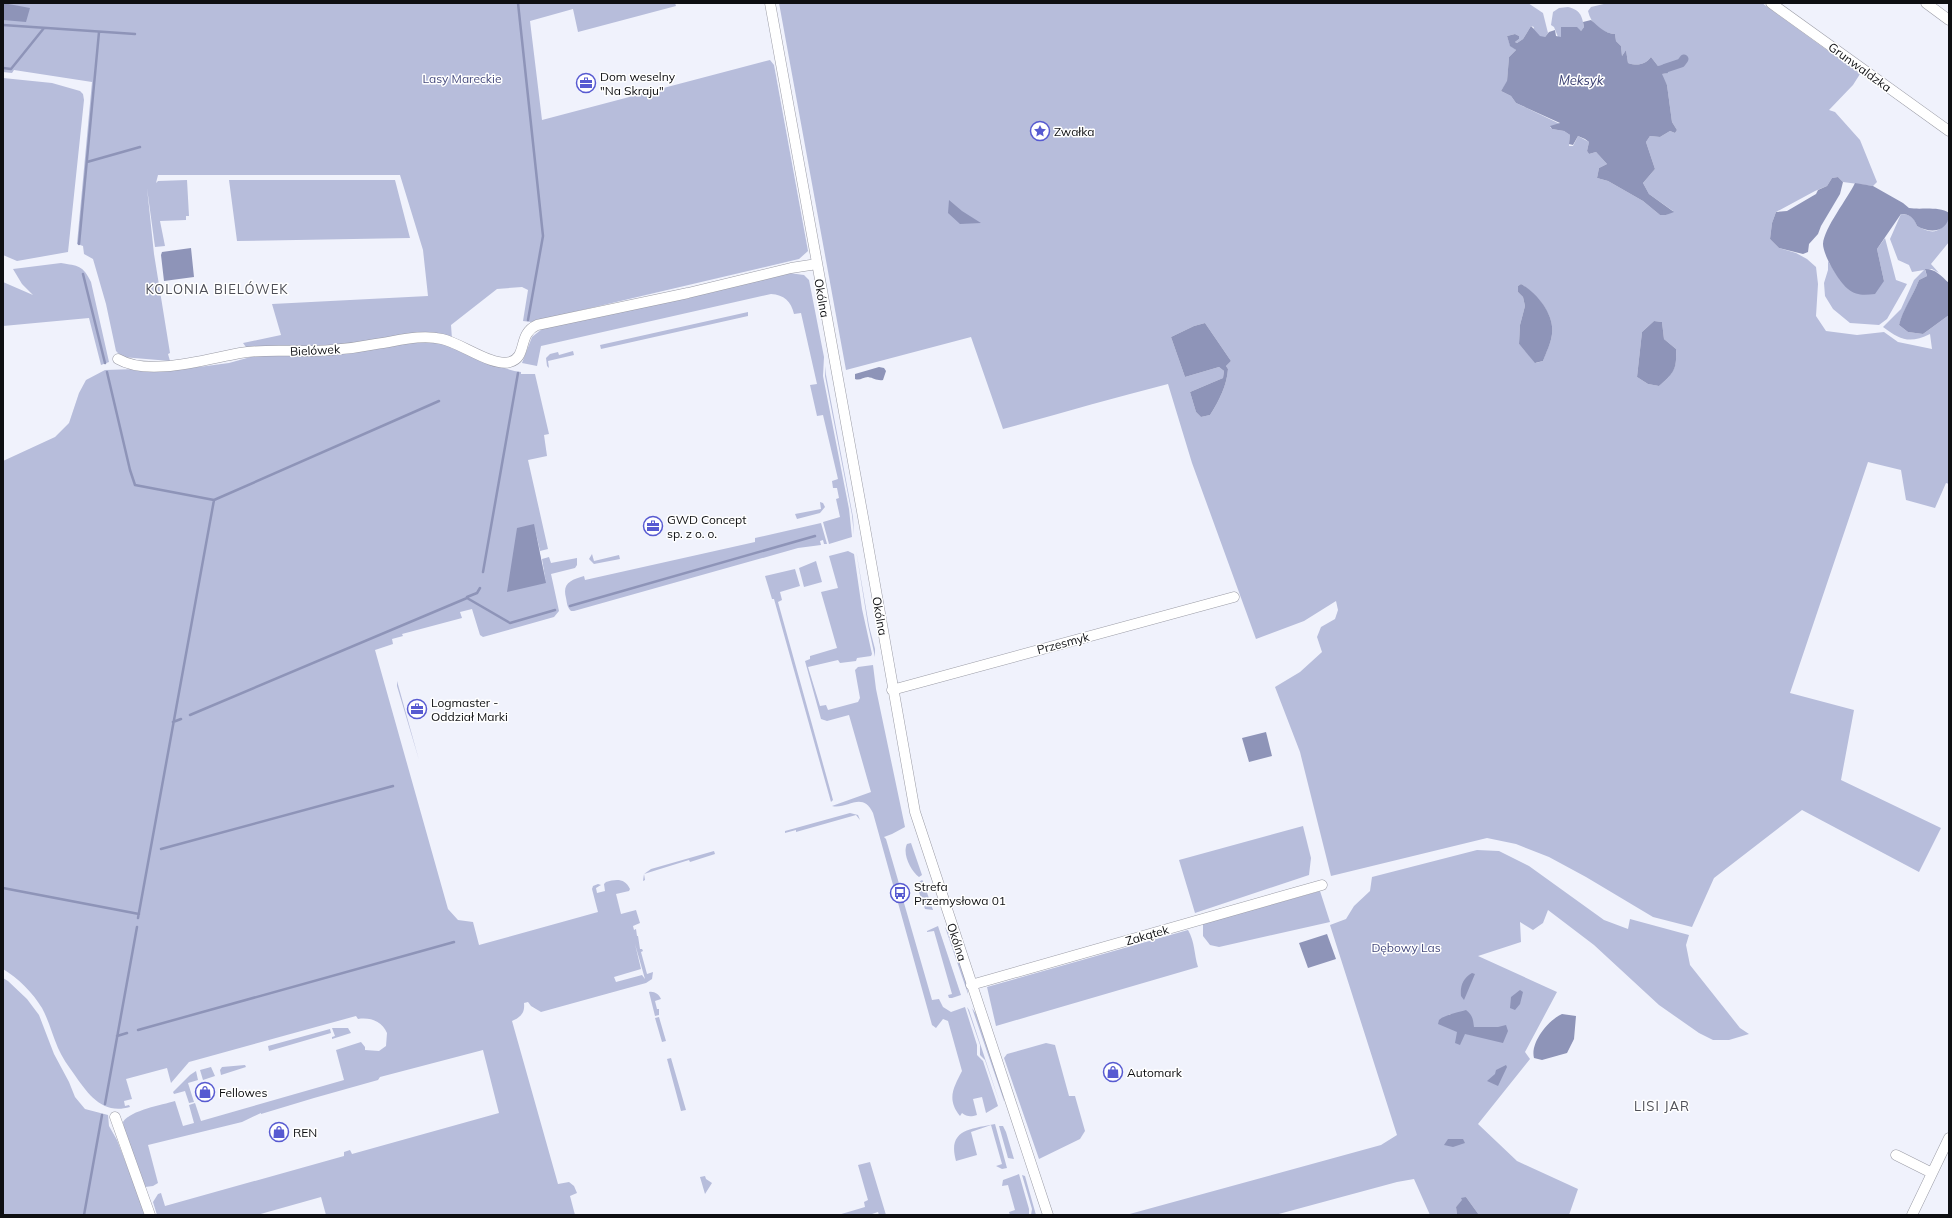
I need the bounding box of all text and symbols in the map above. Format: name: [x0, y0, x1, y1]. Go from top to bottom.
street label: Grunwaldzka: [1826, 39, 1894, 95]
place label: Dom weselny "Na Skraju": [600, 69, 676, 98]
park label: Lasy Mareckie: [423, 71, 501, 86]
office icon: Dom weselny "Na Skraju": [575, 72, 597, 94]
water label: Meksyk: [1559, 72, 1604, 88]
place icon: Zwałka: [1029, 120, 1051, 142]
place label: Zwałka: [1054, 124, 1095, 139]
street label: Okólna: [811, 277, 833, 319]
district label: KOLONIA BIELÓWEK: [145, 281, 289, 297]
street label: Bielówek: [290, 341, 341, 359]
place label: GWD Concept sp. z o. o.: [667, 512, 746, 541]
office icon: GWD Concept sp. z o. o.: [642, 515, 664, 537]
street label: Okólna: [869, 595, 891, 637]
street label: Przesmyk: [1035, 629, 1092, 657]
place label: Logmaster - Oddział Marki: [431, 695, 508, 724]
office icon: Logmaster - Oddział Marki: [406, 698, 428, 720]
place label: Strefa Przemysłowa 01: [914, 879, 1006, 908]
bus stop icon: Strefa Przemysłowa 01: [889, 882, 911, 904]
street label: Okólna: [944, 921, 970, 963]
street label: Zakątek: [1124, 921, 1171, 948]
park label: Dębowy Las: [1371, 940, 1441, 955]
shop icon: Automark: [1102, 1061, 1124, 1083]
place label: Automark: [1127, 1065, 1183, 1080]
shop icon: Fellowes: [194, 1081, 216, 1103]
place label: Fellowes: [219, 1085, 267, 1100]
district label: LISI JAR: [1634, 1098, 1690, 1114]
shop icon: REN: [268, 1121, 290, 1143]
place label: REN: [293, 1125, 317, 1140]

